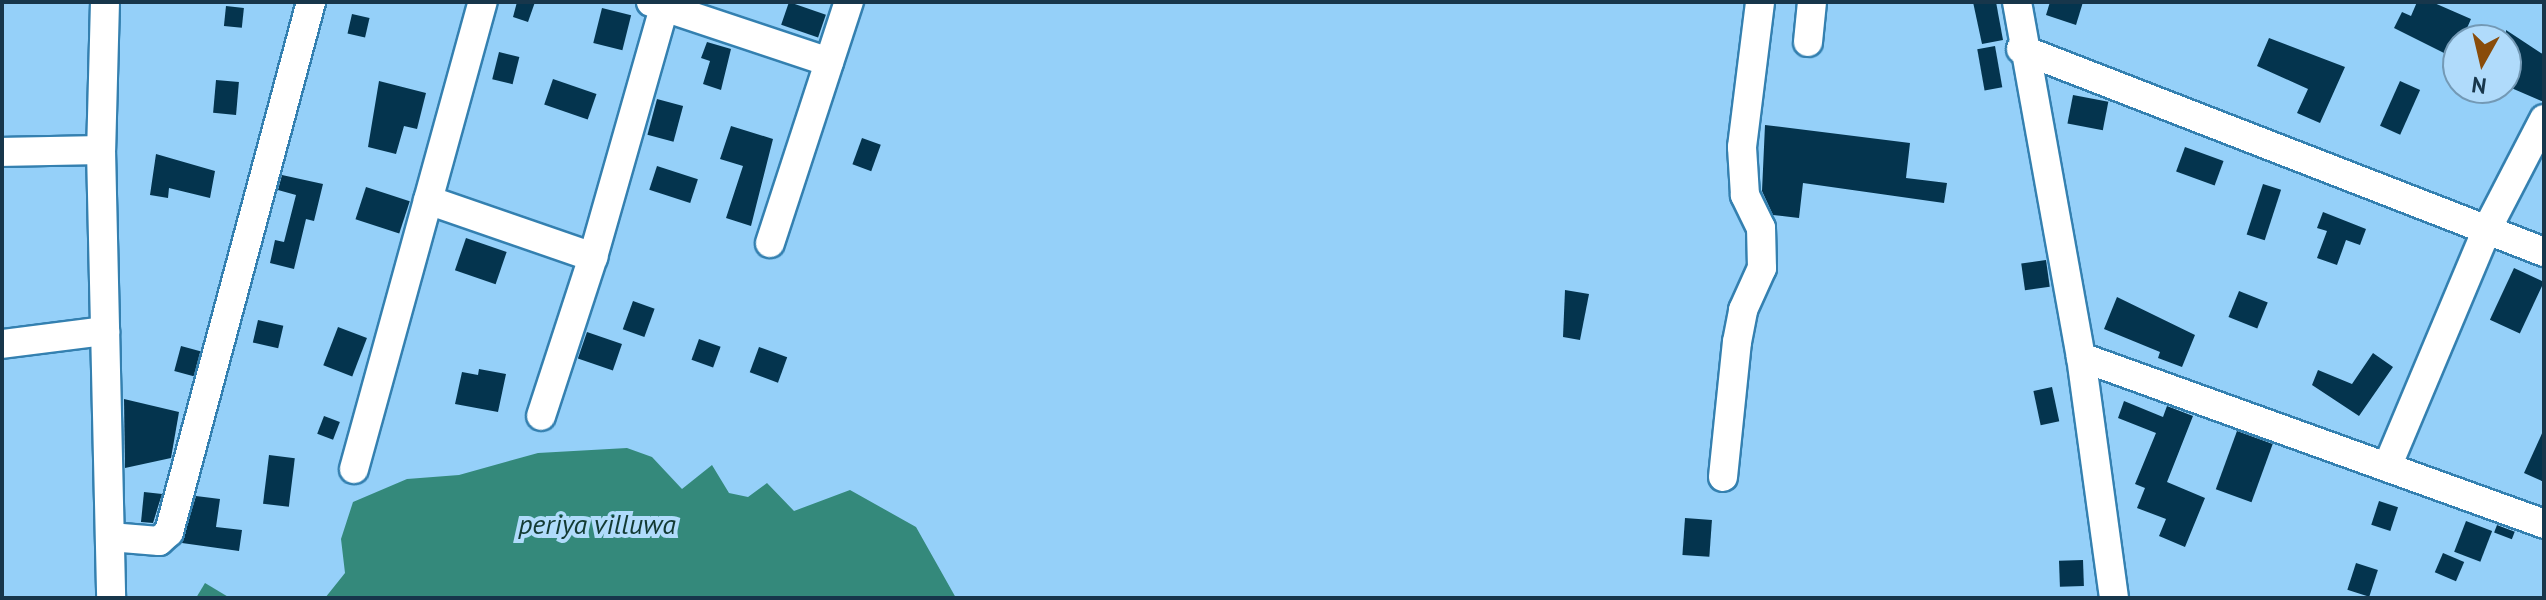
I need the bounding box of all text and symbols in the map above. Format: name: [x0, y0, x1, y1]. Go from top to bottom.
north arrow: [2442, 24, 2522, 104]
text: N: [2470, 71, 2488, 101]
water label: periya villuwa: [518, 507, 676, 541]

